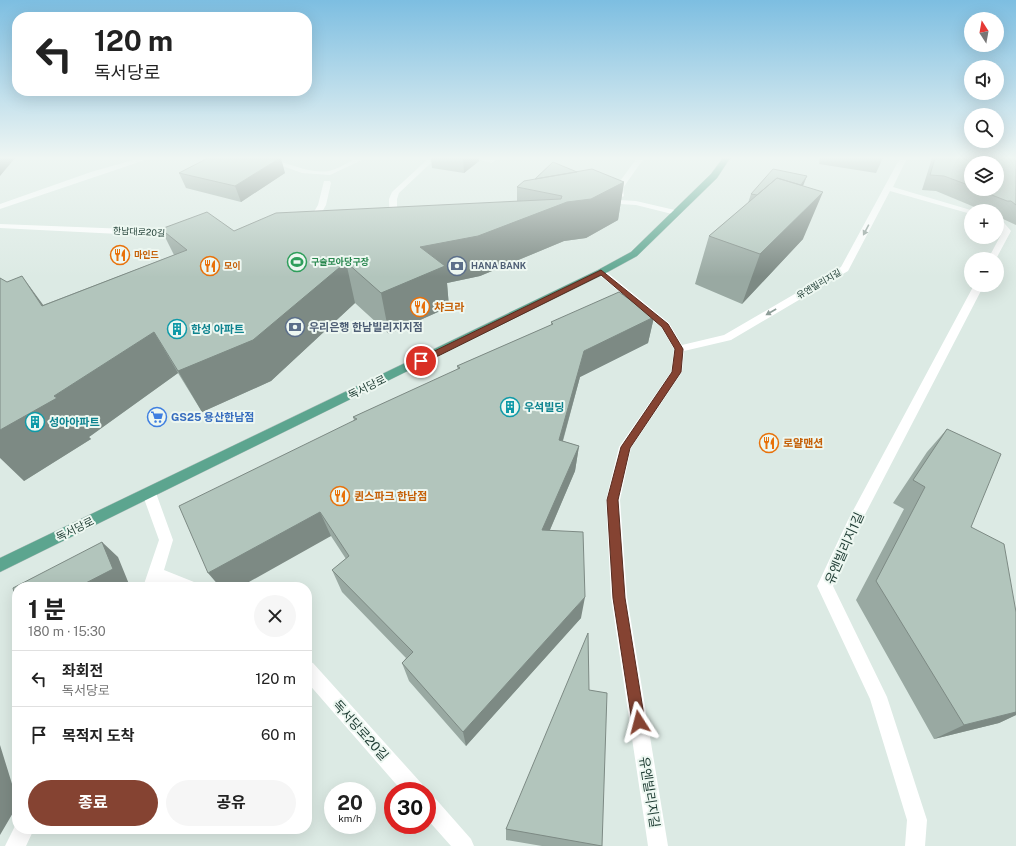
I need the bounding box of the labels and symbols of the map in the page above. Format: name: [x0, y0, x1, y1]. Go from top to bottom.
north arrow: [964, 12, 1004, 52]
one-way arrow: [863, 224, 869, 236]
street label: 한남대로20길: [113, 225, 165, 238]
restaurant icon: 마인드: [109, 244, 131, 266]
place label: 마인드: [134, 249, 159, 260]
sports icon: 구슬모아당구장: [286, 251, 308, 273]
restaurant icon: 모이: [199, 255, 221, 277]
bank icon: HANA BANK: [446, 255, 468, 277]
place label: 구슬모아당구장: [311, 256, 369, 267]
place label: 모이: [224, 260, 241, 271]
place label: HANA BANK: [471, 260, 527, 271]
street label: 유엔빌리지길: [794, 266, 843, 301]
restaurant icon: 챠크라: [409, 296, 431, 318]
place label: 챠크라: [434, 301, 464, 313]
one-way arrow: [765, 309, 777, 316]
bank icon: 우리은행 한남빌리지지점: [284, 316, 306, 338]
building icon: 한성 아파트: [166, 318, 188, 340]
place label: 우리은행 한남빌리지지점: [309, 321, 423, 333]
place label: 한성 아파트: [191, 323, 244, 335]
pin: [404, 344, 438, 378]
street label: 독서당로: [346, 373, 388, 401]
building icon: 우석빌딩: [499, 396, 521, 418]
place label: 우석빌딩: [524, 401, 564, 413]
supermarket icon: GS25 용산한남점: [146, 406, 168, 428]
building icon: 성아아파트: [24, 411, 46, 433]
place label: GS25 용산한남점: [171, 411, 254, 423]
place label: 성아아파트: [49, 416, 100, 428]
restaurant icon: 로얄맨션: [758, 432, 780, 454]
place label: 로얄맨션: [783, 437, 823, 449]
restaurant icon: 퀸스파크 한남점: [329, 485, 351, 507]
place label: 퀸스파크 한남점: [354, 490, 427, 502]
street label: 유엔빌리지1길: [822, 510, 867, 586]
street label: 독서당로: [54, 515, 96, 543]
street label: 독서당로20길: [330, 697, 391, 763]
position arrow: [618, 701, 660, 743]
street label: 유엔빌리지길: [636, 755, 663, 829]
speed limit sign: 30: [384, 782, 436, 834]

